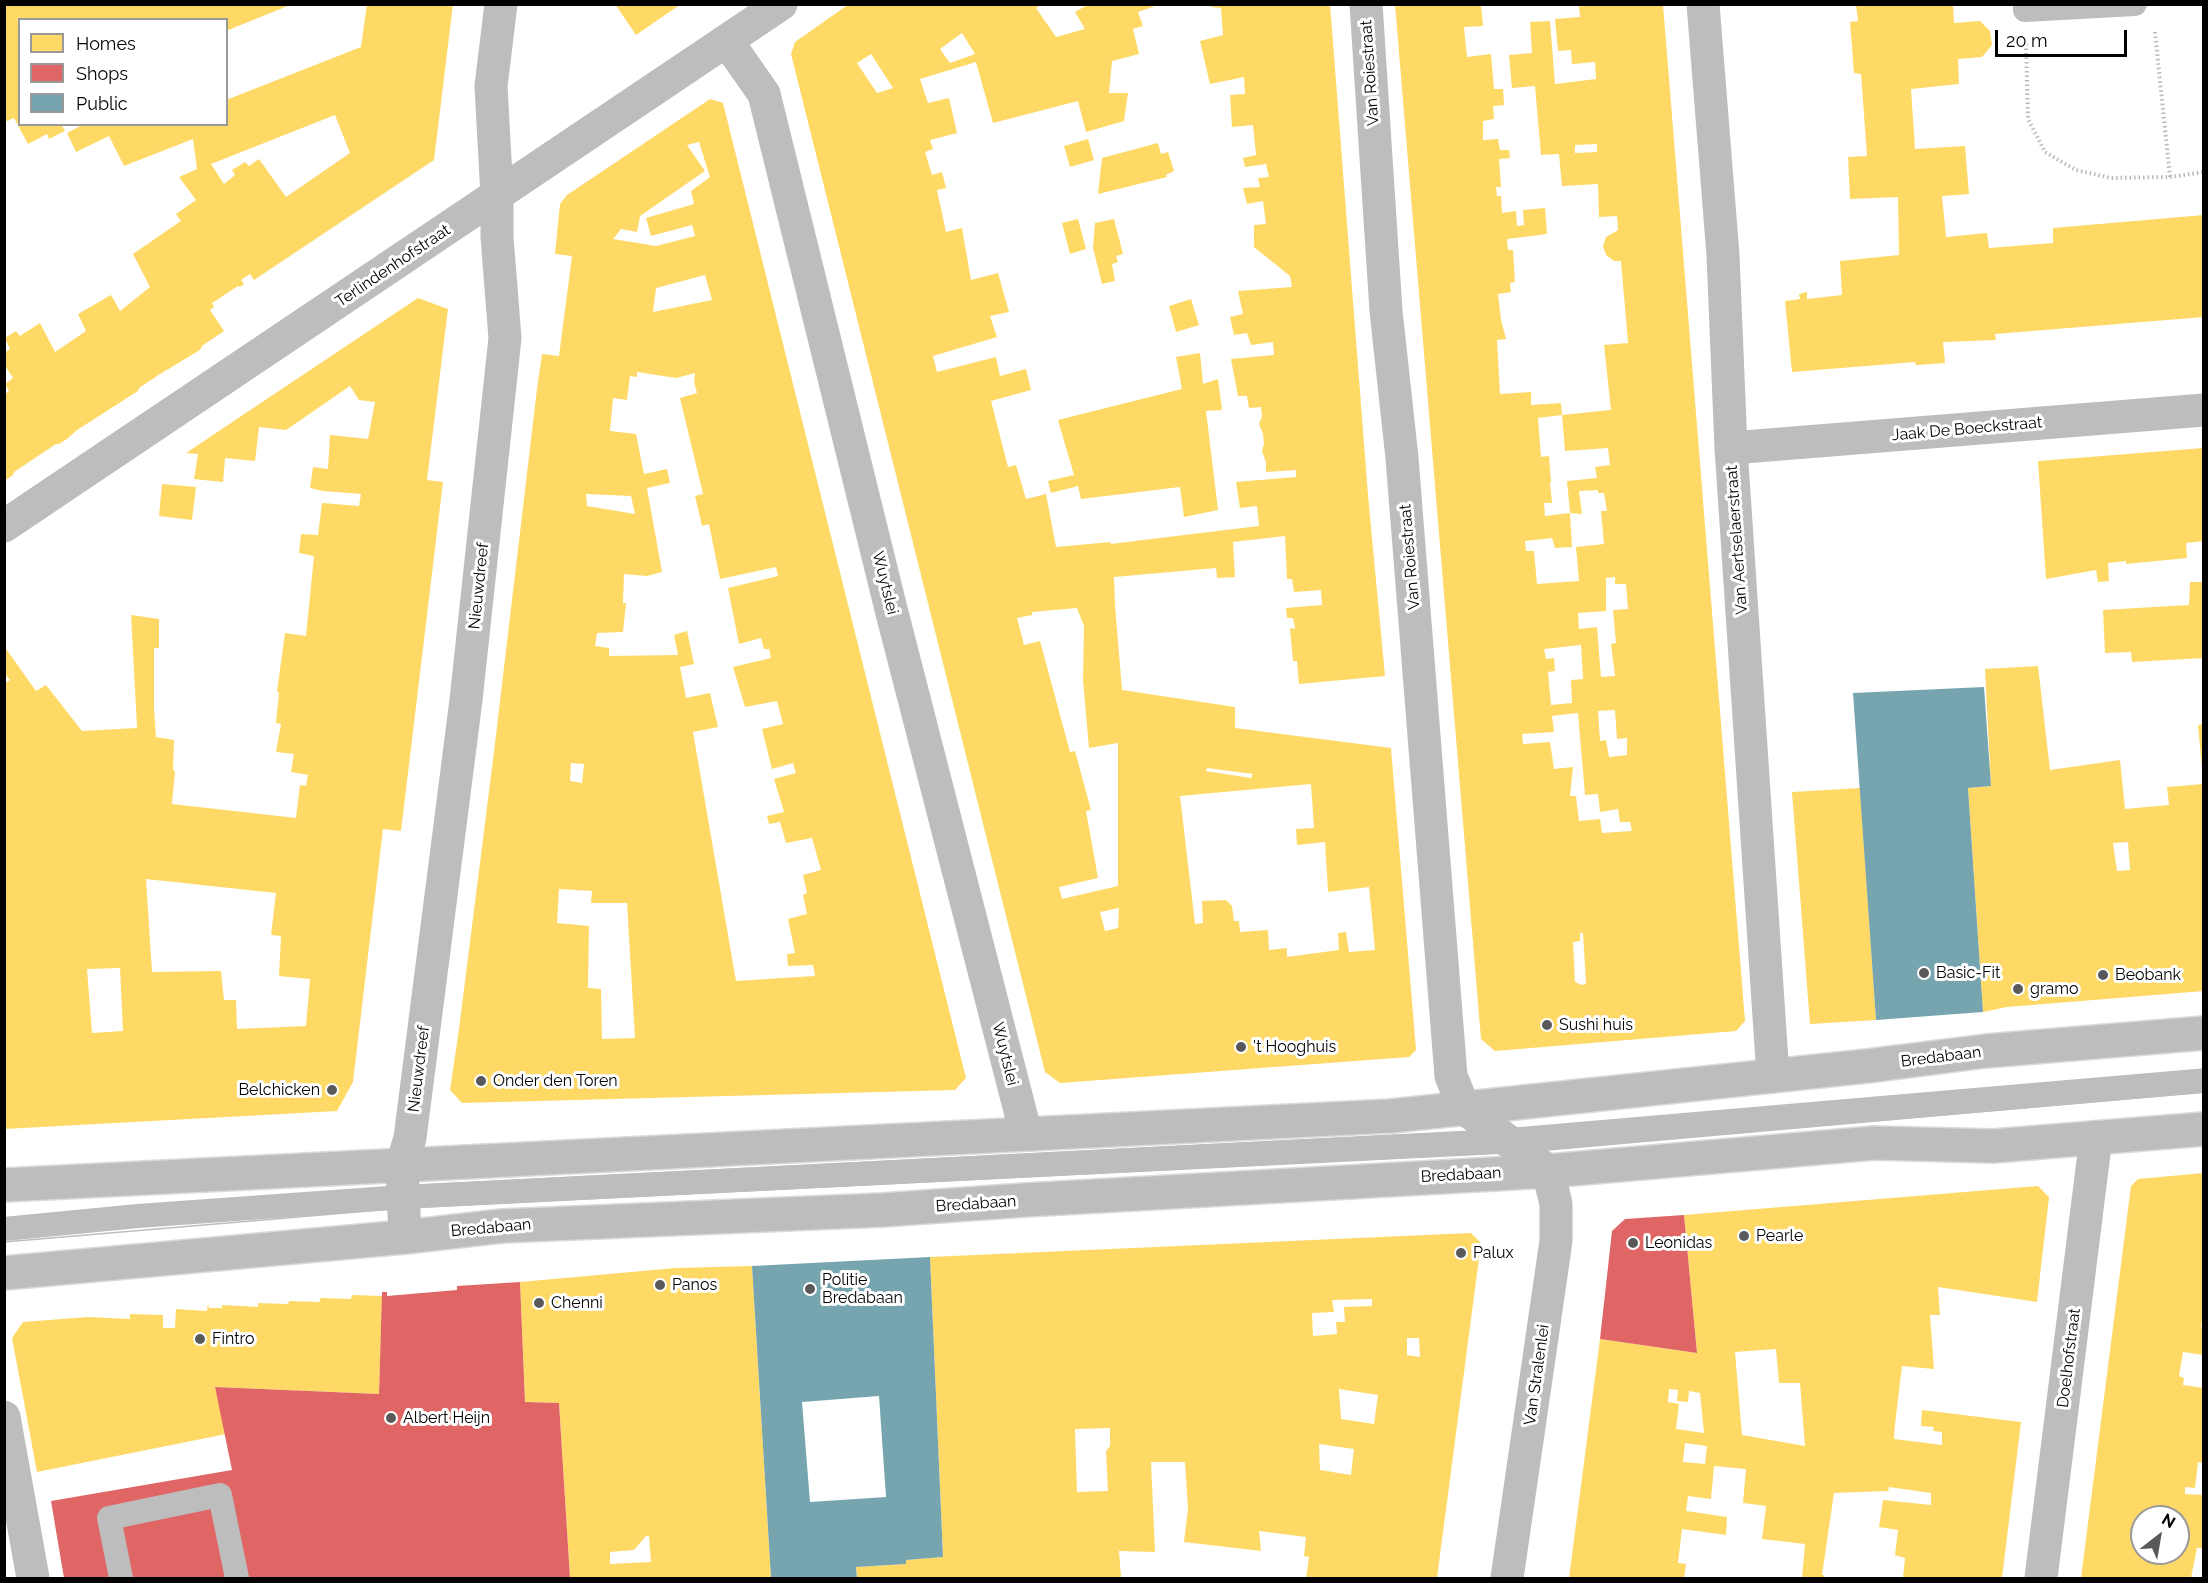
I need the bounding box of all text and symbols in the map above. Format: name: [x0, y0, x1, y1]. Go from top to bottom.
legend: [18, 18, 228, 126]
scale bar: [1998, 18, 2130, 56]
street label: Van Roiestraat: [1357, 19, 1383, 127]
text: 20 m: [2006, 30, 2048, 51]
text: Homes: [76, 33, 136, 54]
text: Shops: [76, 63, 128, 84]
text: Public: [76, 93, 128, 114]
street label: Terlindenhofstraat: [332, 221, 454, 311]
street label: Jaak De Boeckstraat: [1891, 413, 2043, 445]
street label: Van Aertselaerstraat: [1722, 465, 1752, 615]
street label: Van Roiestraat: [1396, 503, 1424, 611]
street label: Nieuwdreef: [465, 542, 493, 630]
street label: Wuytslei: [868, 549, 902, 617]
place label: Basic-Fit: [1936, 963, 2000, 983]
place label: Beobank: [2115, 965, 2181, 985]
marker: Basic-Fit: [1917, 966, 1931, 980]
marker: Beobank: [2096, 968, 2110, 982]
place label: gramo: [2030, 979, 2078, 999]
marker: gramo: [2011, 982, 2025, 996]
place label: Sushi huis: [1559, 1015, 1633, 1035]
marker: Sushi huis: [1540, 1018, 1554, 1032]
street label: Wuytslei: [988, 1020, 1022, 1088]
street label: Nieuwdreef: [404, 1025, 434, 1113]
place label: 't Hooghuis: [1253, 1037, 1336, 1057]
marker: 't Hooghuis: [1234, 1040, 1248, 1054]
street label: Bredabaan: [1900, 1043, 1982, 1071]
place label: Onder den Toren: [493, 1071, 618, 1091]
marker: Onder den Toren: [474, 1074, 488, 1088]
place label: Belchicken: [238, 1080, 320, 1100]
marker: Belchicken: [325, 1083, 339, 1097]
street label: Bredabaan: [1420, 1163, 1502, 1187]
street label: Bredabaan: [935, 1192, 1017, 1216]
street label: Bredabaan: [450, 1215, 532, 1241]
place label: Pearle: [1756, 1226, 1803, 1246]
marker: Pearle: [1737, 1229, 1751, 1243]
place label: Leonidas: [1645, 1233, 1712, 1253]
marker: Leonidas: [1626, 1236, 1640, 1250]
place label: Palux: [1473, 1243, 1514, 1263]
marker: Palux: [1454, 1246, 1468, 1260]
place label: Politie Bredabaan: [822, 1270, 903, 1308]
place label: Panos: [672, 1275, 717, 1295]
marker: Panos: [653, 1278, 667, 1292]
marker: Politie Bredabaan: [803, 1282, 817, 1296]
place label: Chenni: [551, 1293, 603, 1313]
marker: Chenni: [532, 1296, 546, 1310]
street label: Doelhofstraat: [2053, 1307, 2085, 1409]
street label: Van Stralenlei: [1520, 1323, 1554, 1427]
place label: Fintro: [212, 1329, 254, 1349]
marker: Fintro: [193, 1332, 207, 1346]
place label: Albert Heijn: [403, 1408, 490, 1428]
marker: Albert Heijn: [384, 1411, 398, 1425]
north arrow: [2130, 1505, 2190, 1565]
text: N: [2158, 1510, 2179, 1532]

